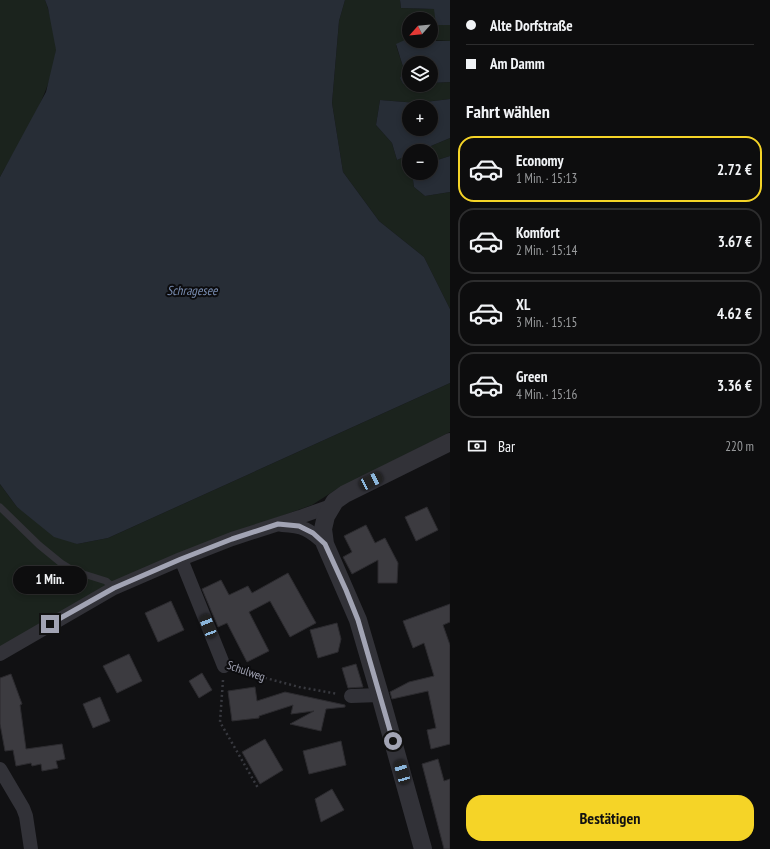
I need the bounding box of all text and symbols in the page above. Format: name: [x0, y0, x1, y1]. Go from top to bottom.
north arrow: [402, 12, 438, 48]
map controls: [402, 12, 438, 180]
text: Alte Dorfstraße: [490, 16, 573, 35]
text: Am Damm: [490, 54, 545, 73]
button: layers: [402, 56, 438, 92]
button: +: [402, 100, 438, 136]
text: Fahrt wählen: [466, 100, 550, 123]
button: −: [402, 144, 438, 180]
icon: car: [468, 151, 504, 187]
text: Economy: [516, 151, 564, 170]
text: 2.72 €: [717, 160, 752, 179]
text: 1 Min. · 15:13: [516, 170, 577, 187]
icon: car: [468, 223, 504, 259]
text: Komfort: [516, 223, 560, 242]
text: 3.67 €: [718, 232, 752, 251]
text: 2 Min. · 15:14: [516, 242, 577, 259]
water label: Schragesee: [167, 282, 219, 299]
icon: car: [468, 295, 504, 331]
text: XL: [516, 295, 530, 314]
text: 4.62 €: [717, 304, 752, 323]
text: 3 Min. · 15:15: [516, 314, 577, 331]
icon: car: [468, 367, 504, 403]
text: Green: [516, 367, 548, 386]
text: 3.36 €: [717, 376, 752, 395]
text: 4 Min. · 15:16: [516, 386, 577, 403]
icon: cash: [466, 435, 488, 457]
text: Bar: [498, 437, 515, 456]
text: 220 m: [725, 438, 754, 455]
car: [358, 470, 384, 492]
callout: 1 Min.: [13, 566, 87, 594]
text: 1 Min.: [35, 571, 65, 588]
car: [198, 613, 218, 639]
route end: [41, 615, 59, 633]
street label: Schulweg: [225, 657, 267, 684]
route start: [384, 732, 402, 750]
car: [393, 759, 411, 785]
button: Bestätigen: [466, 795, 754, 841]

